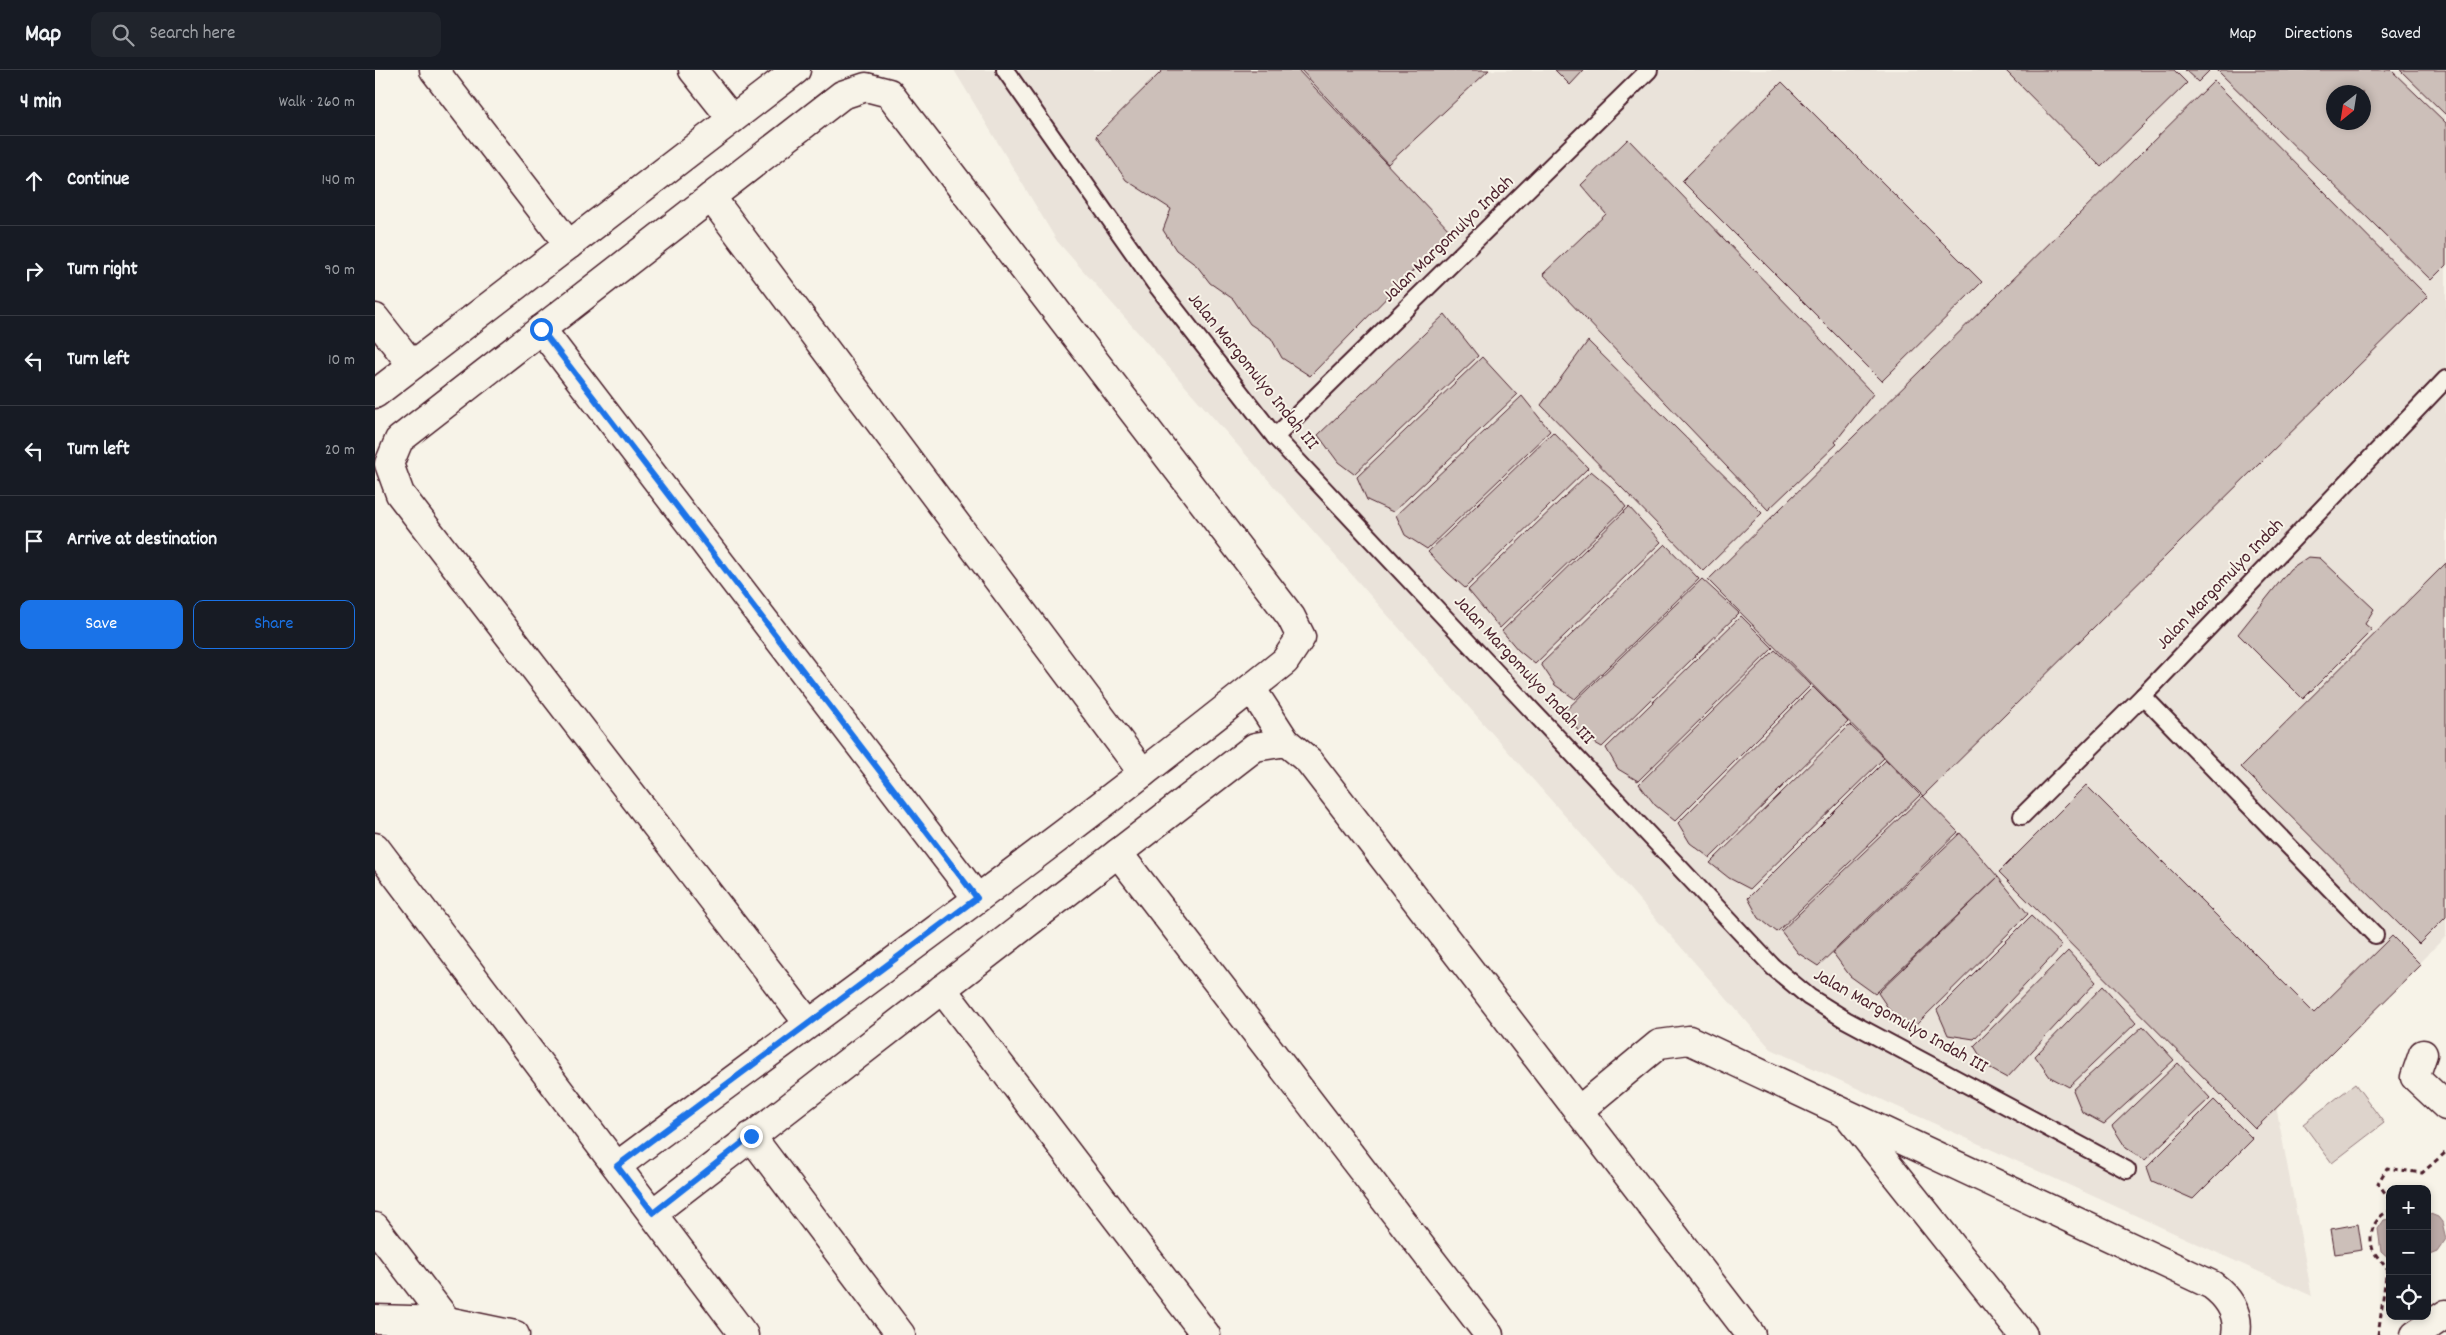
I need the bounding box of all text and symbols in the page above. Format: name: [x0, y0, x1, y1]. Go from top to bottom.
search box: [91, 12, 441, 57]
text: Map: [25, 18, 61, 52]
icon: search: [109, 21, 137, 49]
text: Search here: [149, 21, 235, 48]
text: Map: [2229, 22, 2256, 47]
text: Directions: [2284, 22, 2353, 47]
text: Saved: [2381, 22, 2421, 47]
north arrow: [2326, 85, 2371, 130]
text: 4 min: [20, 88, 62, 118]
text: Walk · 260 m: [279, 91, 355, 114]
icon: ahead: [20, 167, 48, 195]
text: Continue: [67, 167, 129, 194]
text: 140 m: [321, 169, 355, 192]
street label: Jalan Margomulyo Indah: [1377, 170, 1521, 310]
icon: right: [20, 257, 48, 285]
text: Turn right: [67, 257, 138, 284]
text: 90 m: [324, 259, 355, 282]
street label: Jalan Margomulyo Indah III: [1180, 287, 1324, 457]
route start: [530, 318, 553, 341]
icon: left: [20, 347, 48, 375]
text: Turn left: [67, 347, 130, 374]
text: 10 m: [328, 349, 355, 372]
icon: left: [20, 437, 48, 465]
text: Turn left: [67, 437, 130, 464]
text: 20 m: [325, 439, 355, 462]
street label: Jalan Margomulyo Indah: [2151, 513, 2291, 657]
icon: arrive: [20, 527, 48, 555]
text: Arrive at destination: [67, 527, 217, 554]
street label: Jalan Margomulyo Indah III: [1446, 590, 1600, 752]
button: Save: [20, 600, 183, 649]
button: Share: [193, 600, 355, 649]
street label: Jalan Margomulyo Indah III: [1808, 963, 1992, 1081]
route end: [740, 1125, 763, 1148]
map controls: [2386, 1185, 2431, 1320]
button: +: [2386, 1185, 2431, 1230]
button: −: [2386, 1230, 2431, 1275]
button: locate: [2386, 1275, 2431, 1320]

